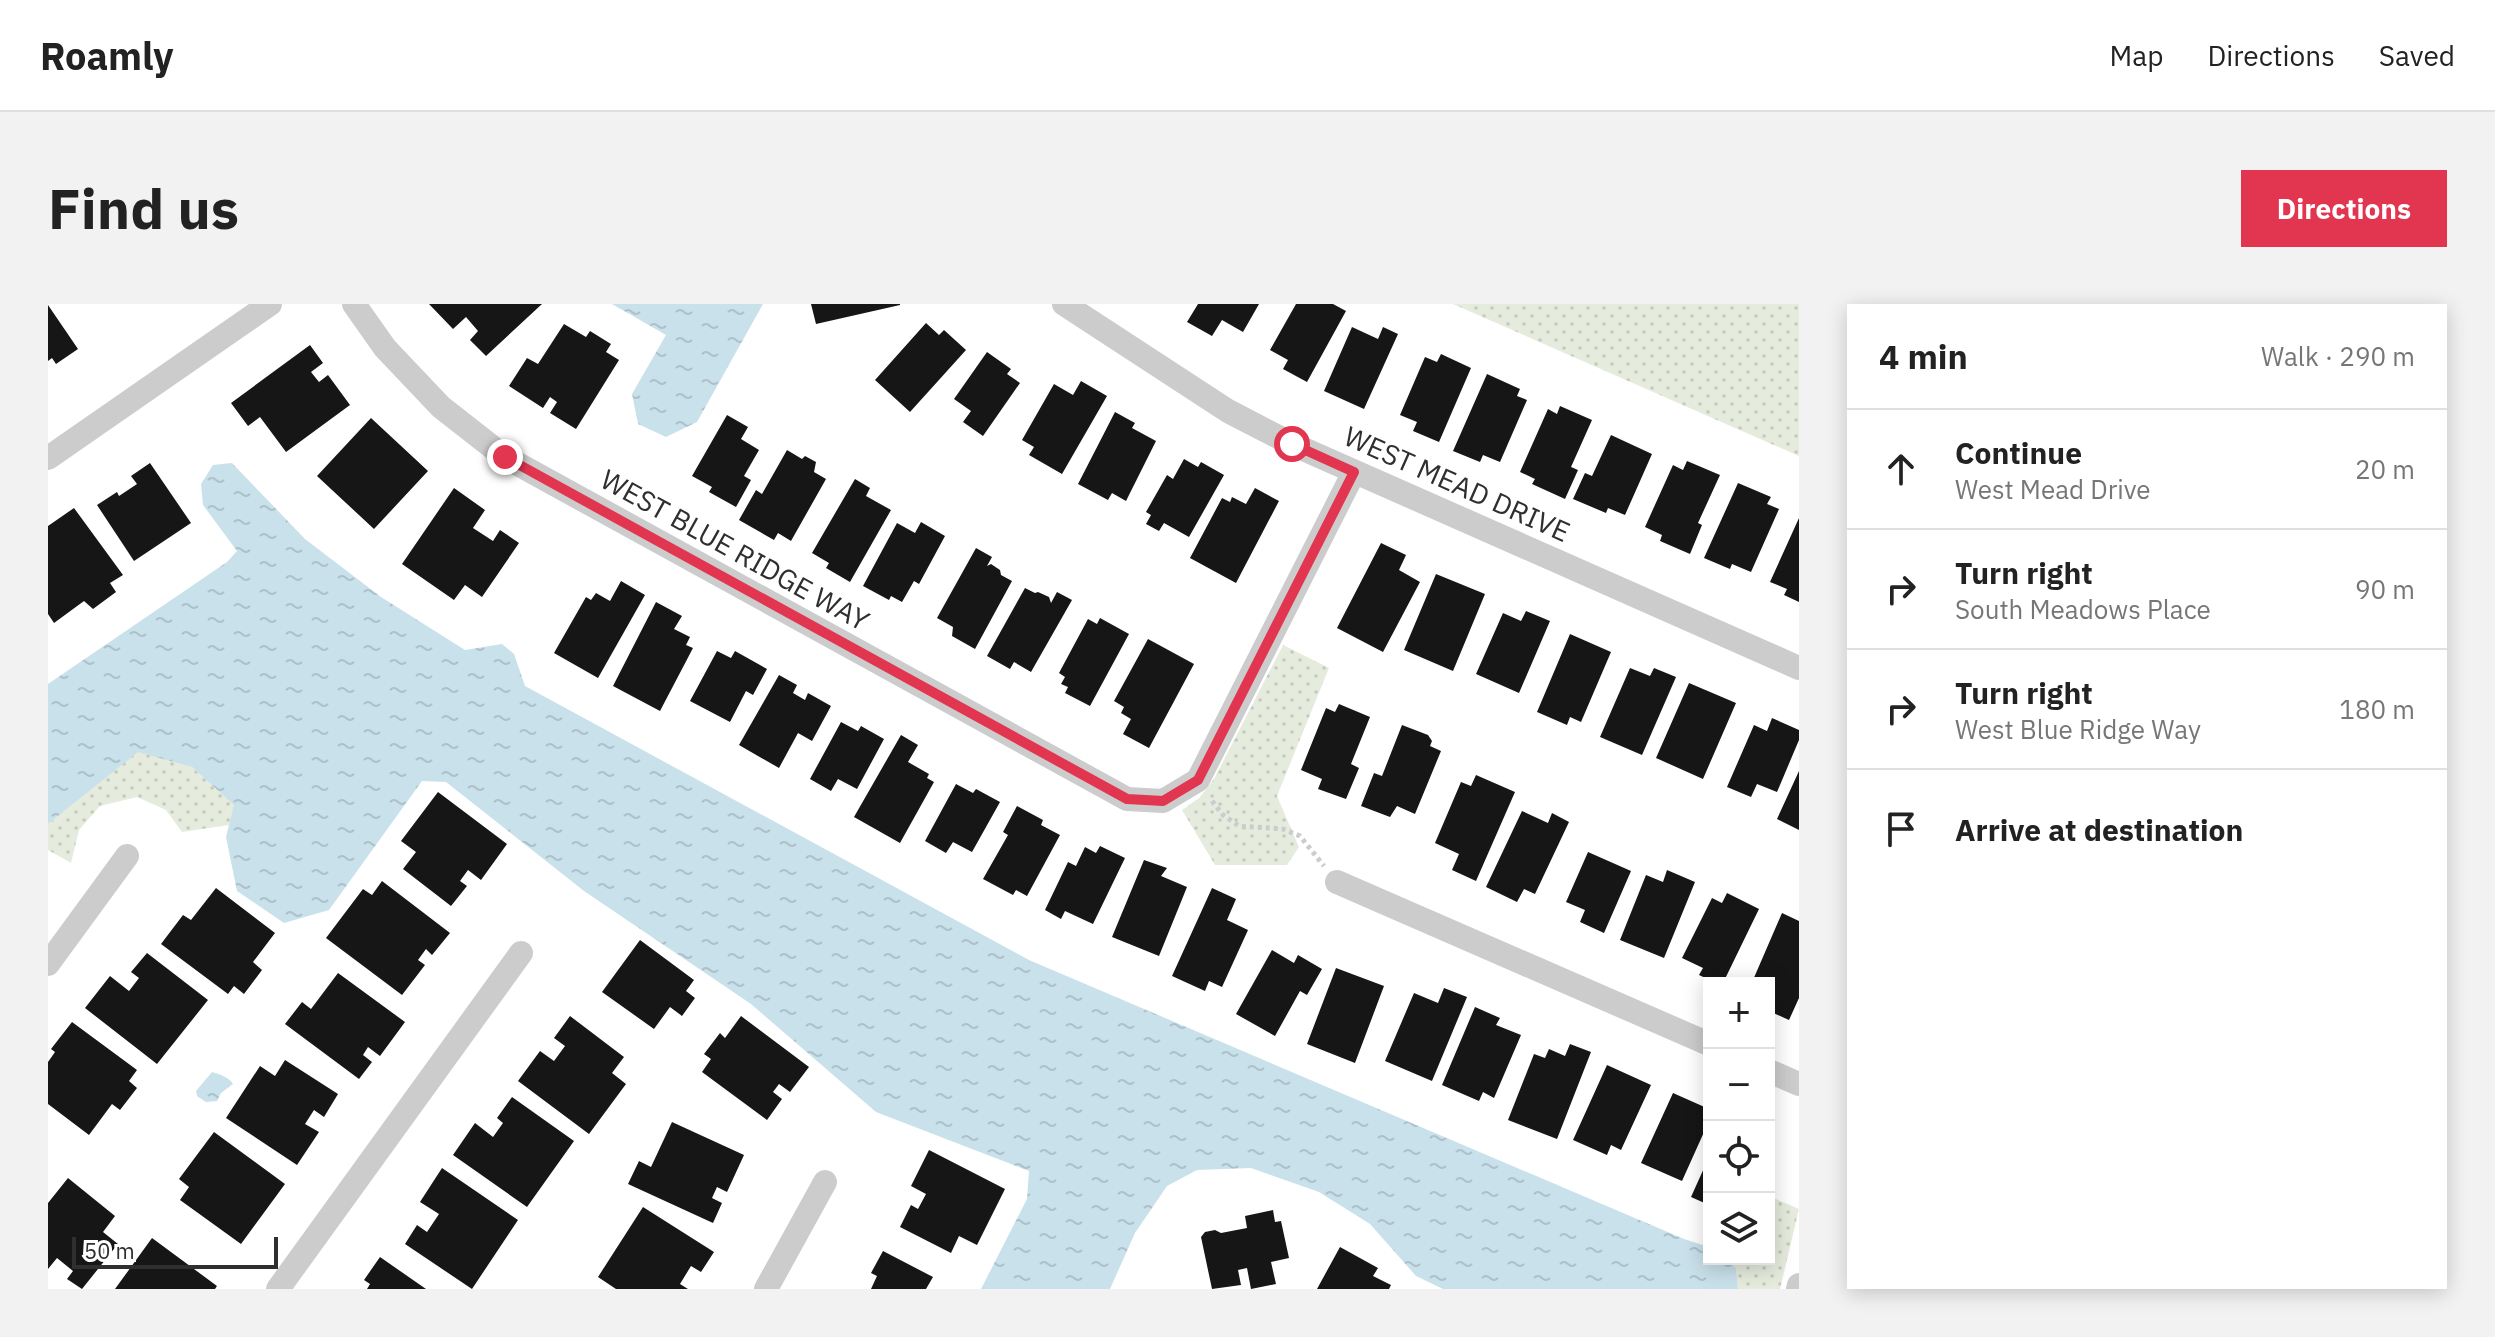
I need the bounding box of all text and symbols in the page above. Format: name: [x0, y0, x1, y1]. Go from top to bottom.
text: Roamly: [40, 31, 174, 80]
text: Map: [2109, 37, 2163, 74]
text: Directions: [2207, 37, 2335, 74]
text: Saved: [2379, 37, 2455, 74]
button: Directions: [2241, 170, 2447, 247]
text: Find us: [48, 172, 239, 244]
text: 4 min: [1879, 334, 1968, 378]
text: Walk · 290 m: [2261, 339, 2415, 373]
street label: WEST MEAD DRIVE: [1338, 417, 1576, 550]
route start: [1274, 426, 1310, 462]
text: Continue: [1955, 433, 2082, 472]
route end: [487, 439, 523, 475]
icon: ahead: [1879, 447, 1923, 491]
text: 20 m: [2355, 452, 2415, 486]
street label: WEST BLUE RIDGE WAY: [594, 460, 876, 639]
text: West Mead Drive: [1955, 472, 2151, 506]
text: Turn right: [1955, 553, 2093, 592]
icon: right: [1879, 567, 1923, 611]
text: 90 m: [2355, 572, 2415, 606]
text: South Meadows Place: [1955, 592, 2211, 626]
text: Turn right: [1955, 673, 2093, 712]
icon: right: [1879, 687, 1923, 731]
text: 180 m: [2339, 692, 2415, 726]
text: West Blue Ridge Way: [1955, 712, 2201, 746]
icon: arrive: [1879, 807, 1923, 851]
text: Arrive at destination: [1955, 810, 2243, 849]
map controls: [1703, 977, 1775, 1265]
button: +: [1703, 977, 1775, 1049]
button: −: [1703, 1049, 1775, 1121]
button: locate: [1703, 1121, 1775, 1193]
button: layers: [1703, 1193, 1775, 1265]
scale bar: [72, 1233, 278, 1269]
text: 50 m: [84, 1236, 135, 1265]

